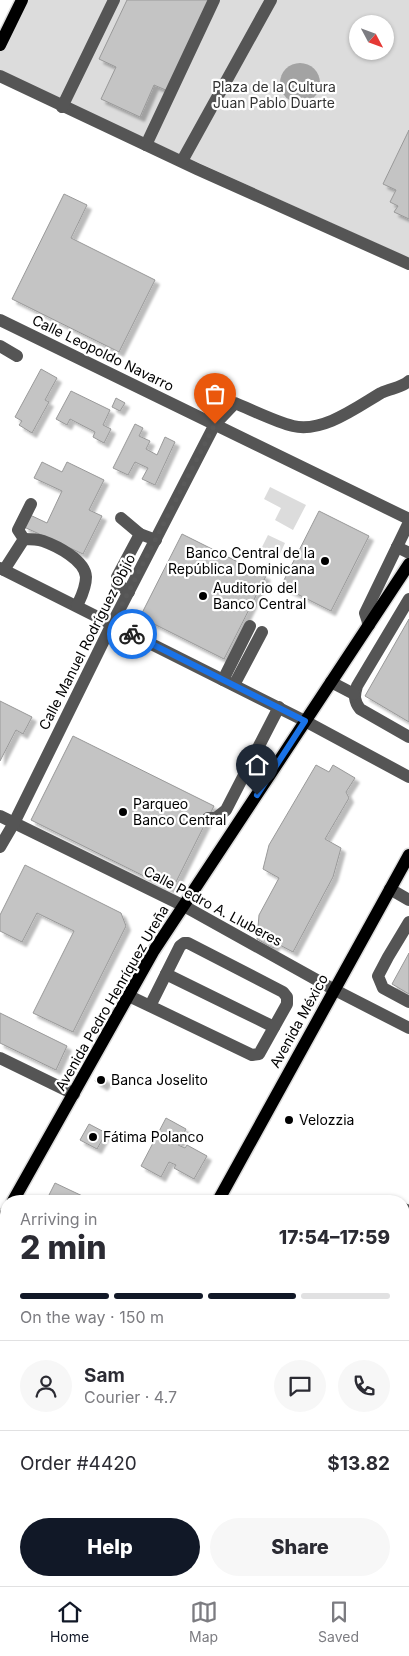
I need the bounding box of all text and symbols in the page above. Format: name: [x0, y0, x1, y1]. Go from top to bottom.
north arrow: [349, 15, 394, 60]
map controls: [349, 15, 394, 60]
park label: Plaza de la Cultura Juan Pablo Duarte: [212, 78, 336, 111]
street label: Calle Leopoldo Navarro: [30, 311, 177, 394]
pin: [194, 373, 236, 424]
icon: bag: [201, 380, 229, 408]
place label: Banco Central de la República Dominicana: [168, 544, 315, 577]
street label: Calle Manuel Rodríguez Objío: [35, 551, 138, 733]
marker: Banco Central de la República Dominicana: [319, 555, 331, 567]
place label: Auditorio del Banco Central: [213, 579, 306, 612]
marker: Auditorio del Banco Central: [197, 590, 209, 602]
courier: [107, 609, 157, 659]
icon: bike: [118, 620, 146, 648]
pin: [236, 744, 278, 795]
icon: home: [243, 751, 271, 779]
place label: Parqueo Banco Central: [133, 795, 226, 828]
marker: Parqueo Banco Central: [117, 806, 129, 818]
street label: Calle Pedro A. Lluberes: [141, 862, 285, 949]
street label: Avenida Pedro Henríquez Ureña: [51, 902, 172, 1094]
street label: Avenida México: [266, 971, 331, 1071]
place label: Banca Joselito: [111, 1071, 208, 1088]
marker: Banca Joselito: [95, 1074, 107, 1086]
place label: Velozzia: [299, 1111, 354, 1128]
marker: Velozzia: [283, 1114, 295, 1126]
place label: Fátima Polanco: [103, 1128, 204, 1145]
marker: Fátima Polanco: [87, 1131, 99, 1143]
text: Arriving in: [20, 1209, 97, 1229]
text: 17:54–17:59: [279, 1226, 390, 1249]
text: 2 min: [20, 1228, 106, 1267]
text: On the way · 150 m: [20, 1307, 164, 1327]
button: person: [20, 1360, 72, 1412]
button: chat: [274, 1360, 326, 1412]
button: phone: [338, 1360, 390, 1412]
text: Sam: [84, 1364, 125, 1387]
text: Courier · 4.7: [84, 1387, 177, 1407]
text: Order #4420: [20, 1452, 137, 1475]
text: $13.82: [327, 1452, 390, 1475]
button: Help: [20, 1518, 200, 1576]
button: Share: [210, 1518, 390, 1576]
tab: Home: [50, 1598, 89, 1645]
tab: Map: [189, 1598, 218, 1645]
tab: Saved: [318, 1598, 359, 1645]

